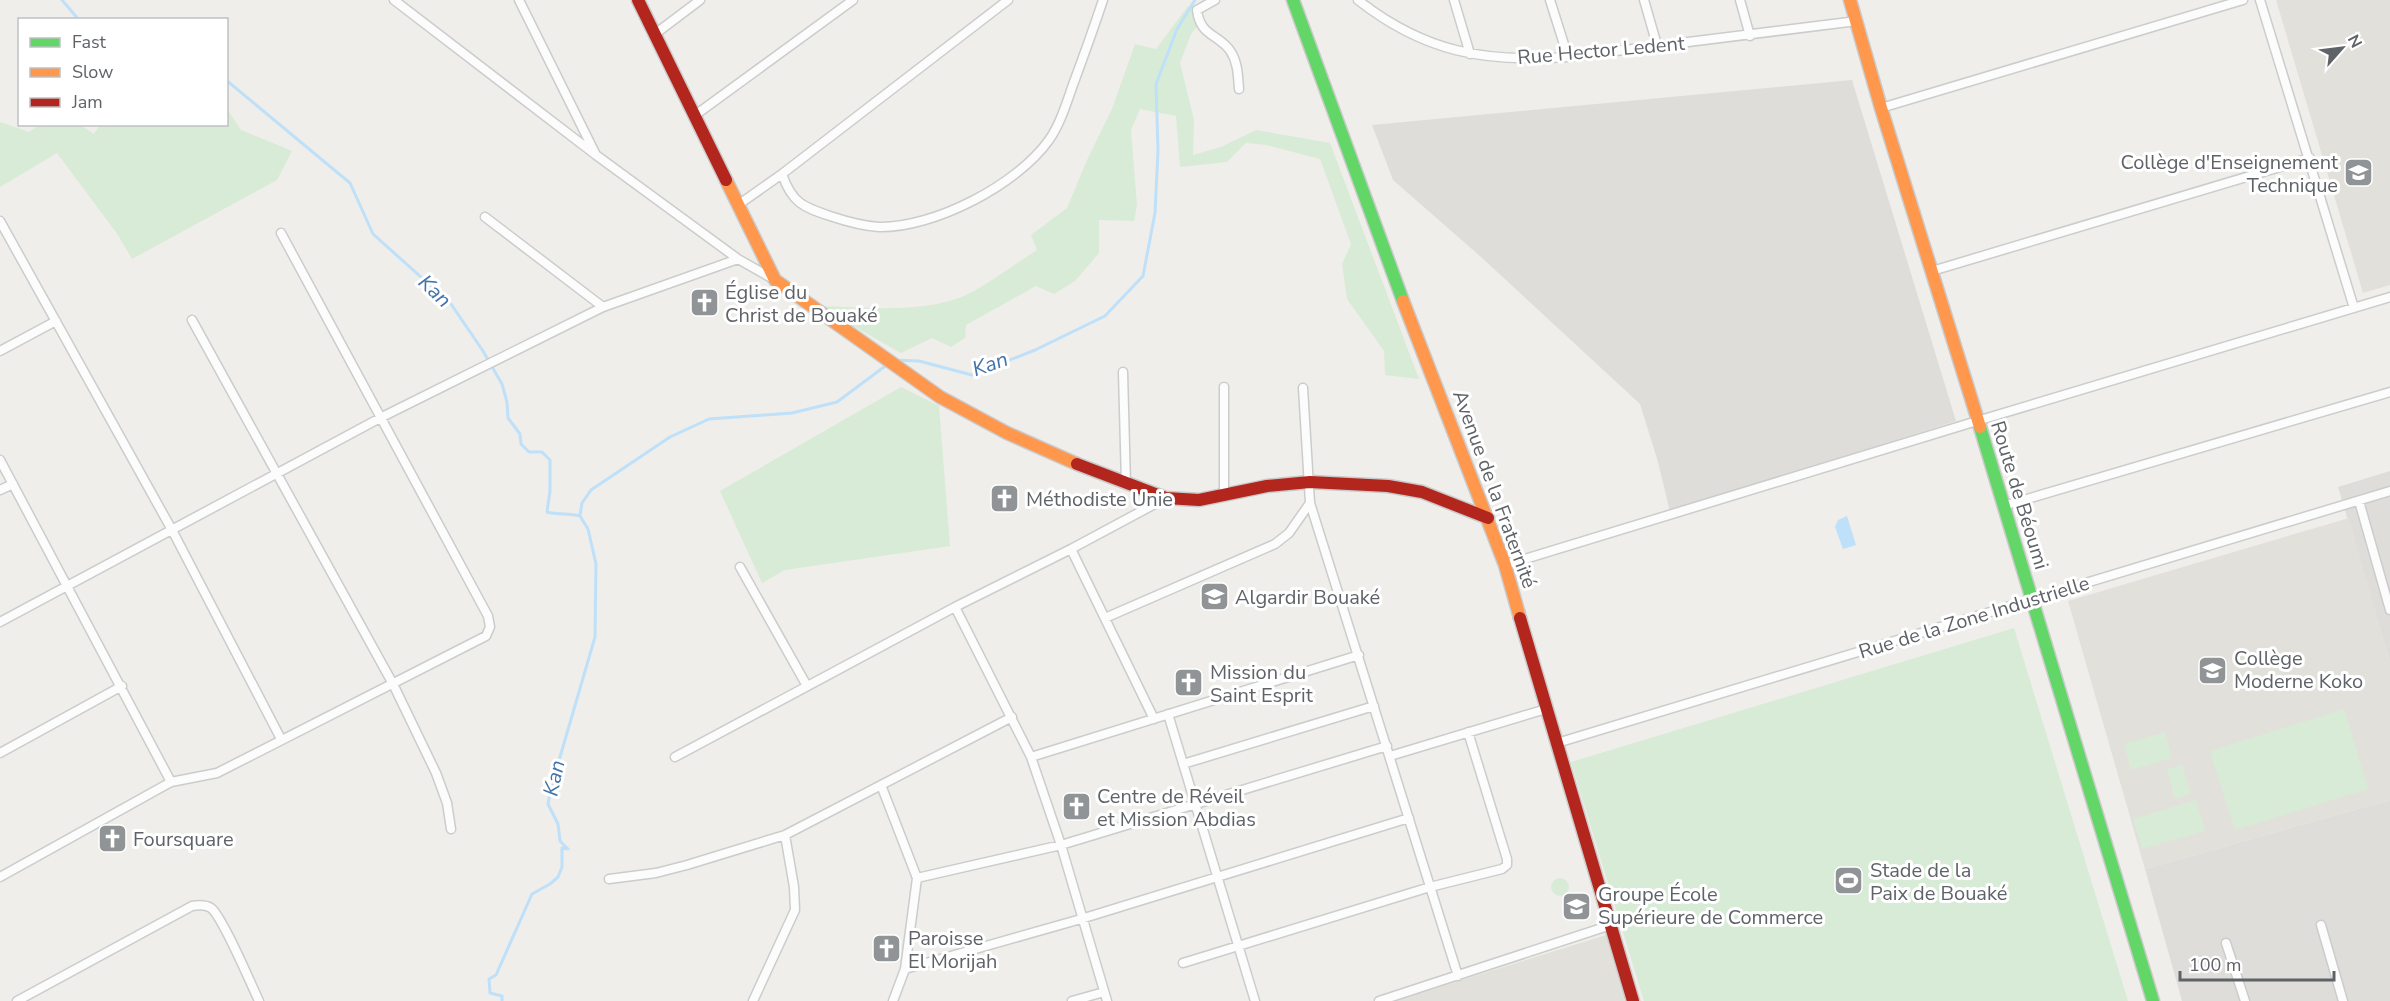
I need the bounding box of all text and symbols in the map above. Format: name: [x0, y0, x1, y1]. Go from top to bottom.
legend: [18, 18, 228, 126]
north arrow: [2312, 18, 2372, 78]
text: Fast: [72, 30, 107, 54]
street label: Rue Hector Ledent: [1516, 30, 1687, 71]
text: N: [2342, 31, 2367, 52]
text: Slow: [72, 60, 113, 84]
text: Jam: [71, 90, 103, 114]
place label: Collège d'Enseignement Technique: [2120, 149, 2339, 199]
school or university icon: Collège d'Enseignement Technique: [2343, 157, 2375, 189]
water label: Kan: [412, 268, 458, 314]
place label: Église du Christ de Bouaké: [725, 279, 878, 329]
church icon: Église du Christ de Bouaké: [688, 287, 720, 319]
water label: Kan: [968, 345, 1012, 383]
street label: Avenue de la Fraternité: [1446, 386, 1543, 592]
street label: Route de Béoumi: [1984, 418, 2055, 573]
church icon: Méthodiste Unie: [989, 483, 1021, 515]
place label: Méthodiste Unie: [1026, 486, 1173, 513]
street label: Rue de la Zone Industrielle: [1855, 569, 2093, 665]
school or university icon: Algardir Bouaké: [1198, 581, 1230, 613]
place label: Algardir Bouaké: [1235, 584, 1380, 611]
place label: Collège Moderne Koko: [2234, 645, 2363, 695]
school or university icon: Collège Moderne Koko: [2197, 654, 2229, 686]
place label: Mission du Saint Esprit: [1210, 659, 1314, 709]
church icon: Mission du Saint Esprit: [1173, 667, 1205, 699]
water label: Kan: [537, 757, 571, 799]
place label: Centre de Réveil et Mission Abdias: [1097, 783, 1256, 833]
church icon: Centre de Réveil et Mission Abdias: [1060, 791, 1092, 823]
church icon: Foursquare: [96, 823, 128, 855]
place label: Foursquare: [133, 826, 234, 853]
place label: Stade de la Paix de Bouaké: [1870, 857, 2007, 907]
sports icon: Stade de la Paix de Bouaké: [1833, 865, 1865, 897]
place label: Groupe École Supérieure de Commerce: [1598, 881, 1823, 931]
school or university icon: Groupe École Supérieure de Commerce: [1561, 890, 1593, 922]
place label: Paroisse El Morijah: [908, 925, 997, 975]
church icon: Paroisse El Morijah: [871, 933, 903, 965]
scale bar: [2180, 944, 2334, 982]
text: 100 m: [2189, 953, 2241, 977]

